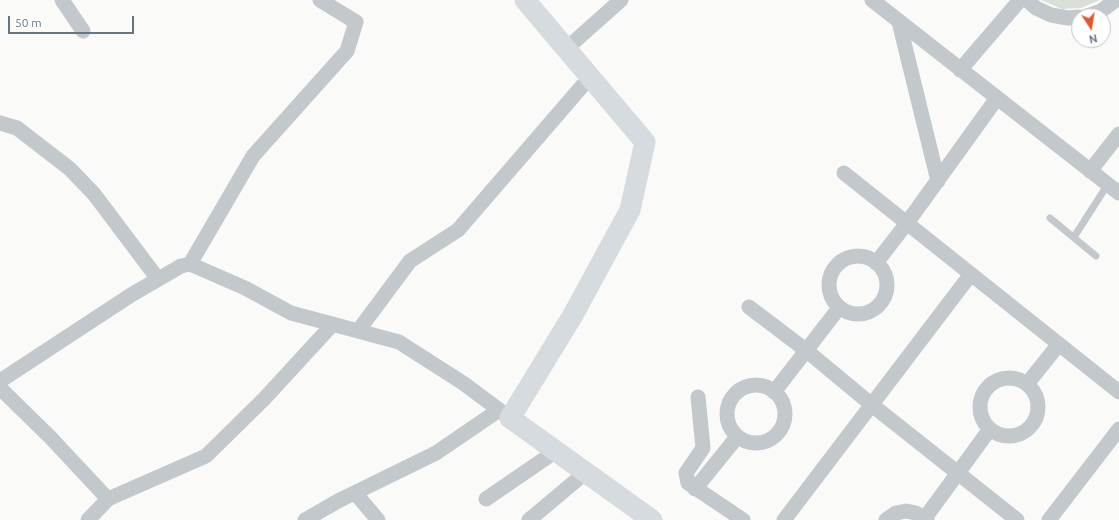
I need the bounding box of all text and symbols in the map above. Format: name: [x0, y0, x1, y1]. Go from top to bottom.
scale bar: [10, 8, 136, 34]
north arrow: [1071, 8, 1111, 48]
text: 50 m: [15, 16, 42, 29]
text: N: [1088, 32, 1099, 45]

